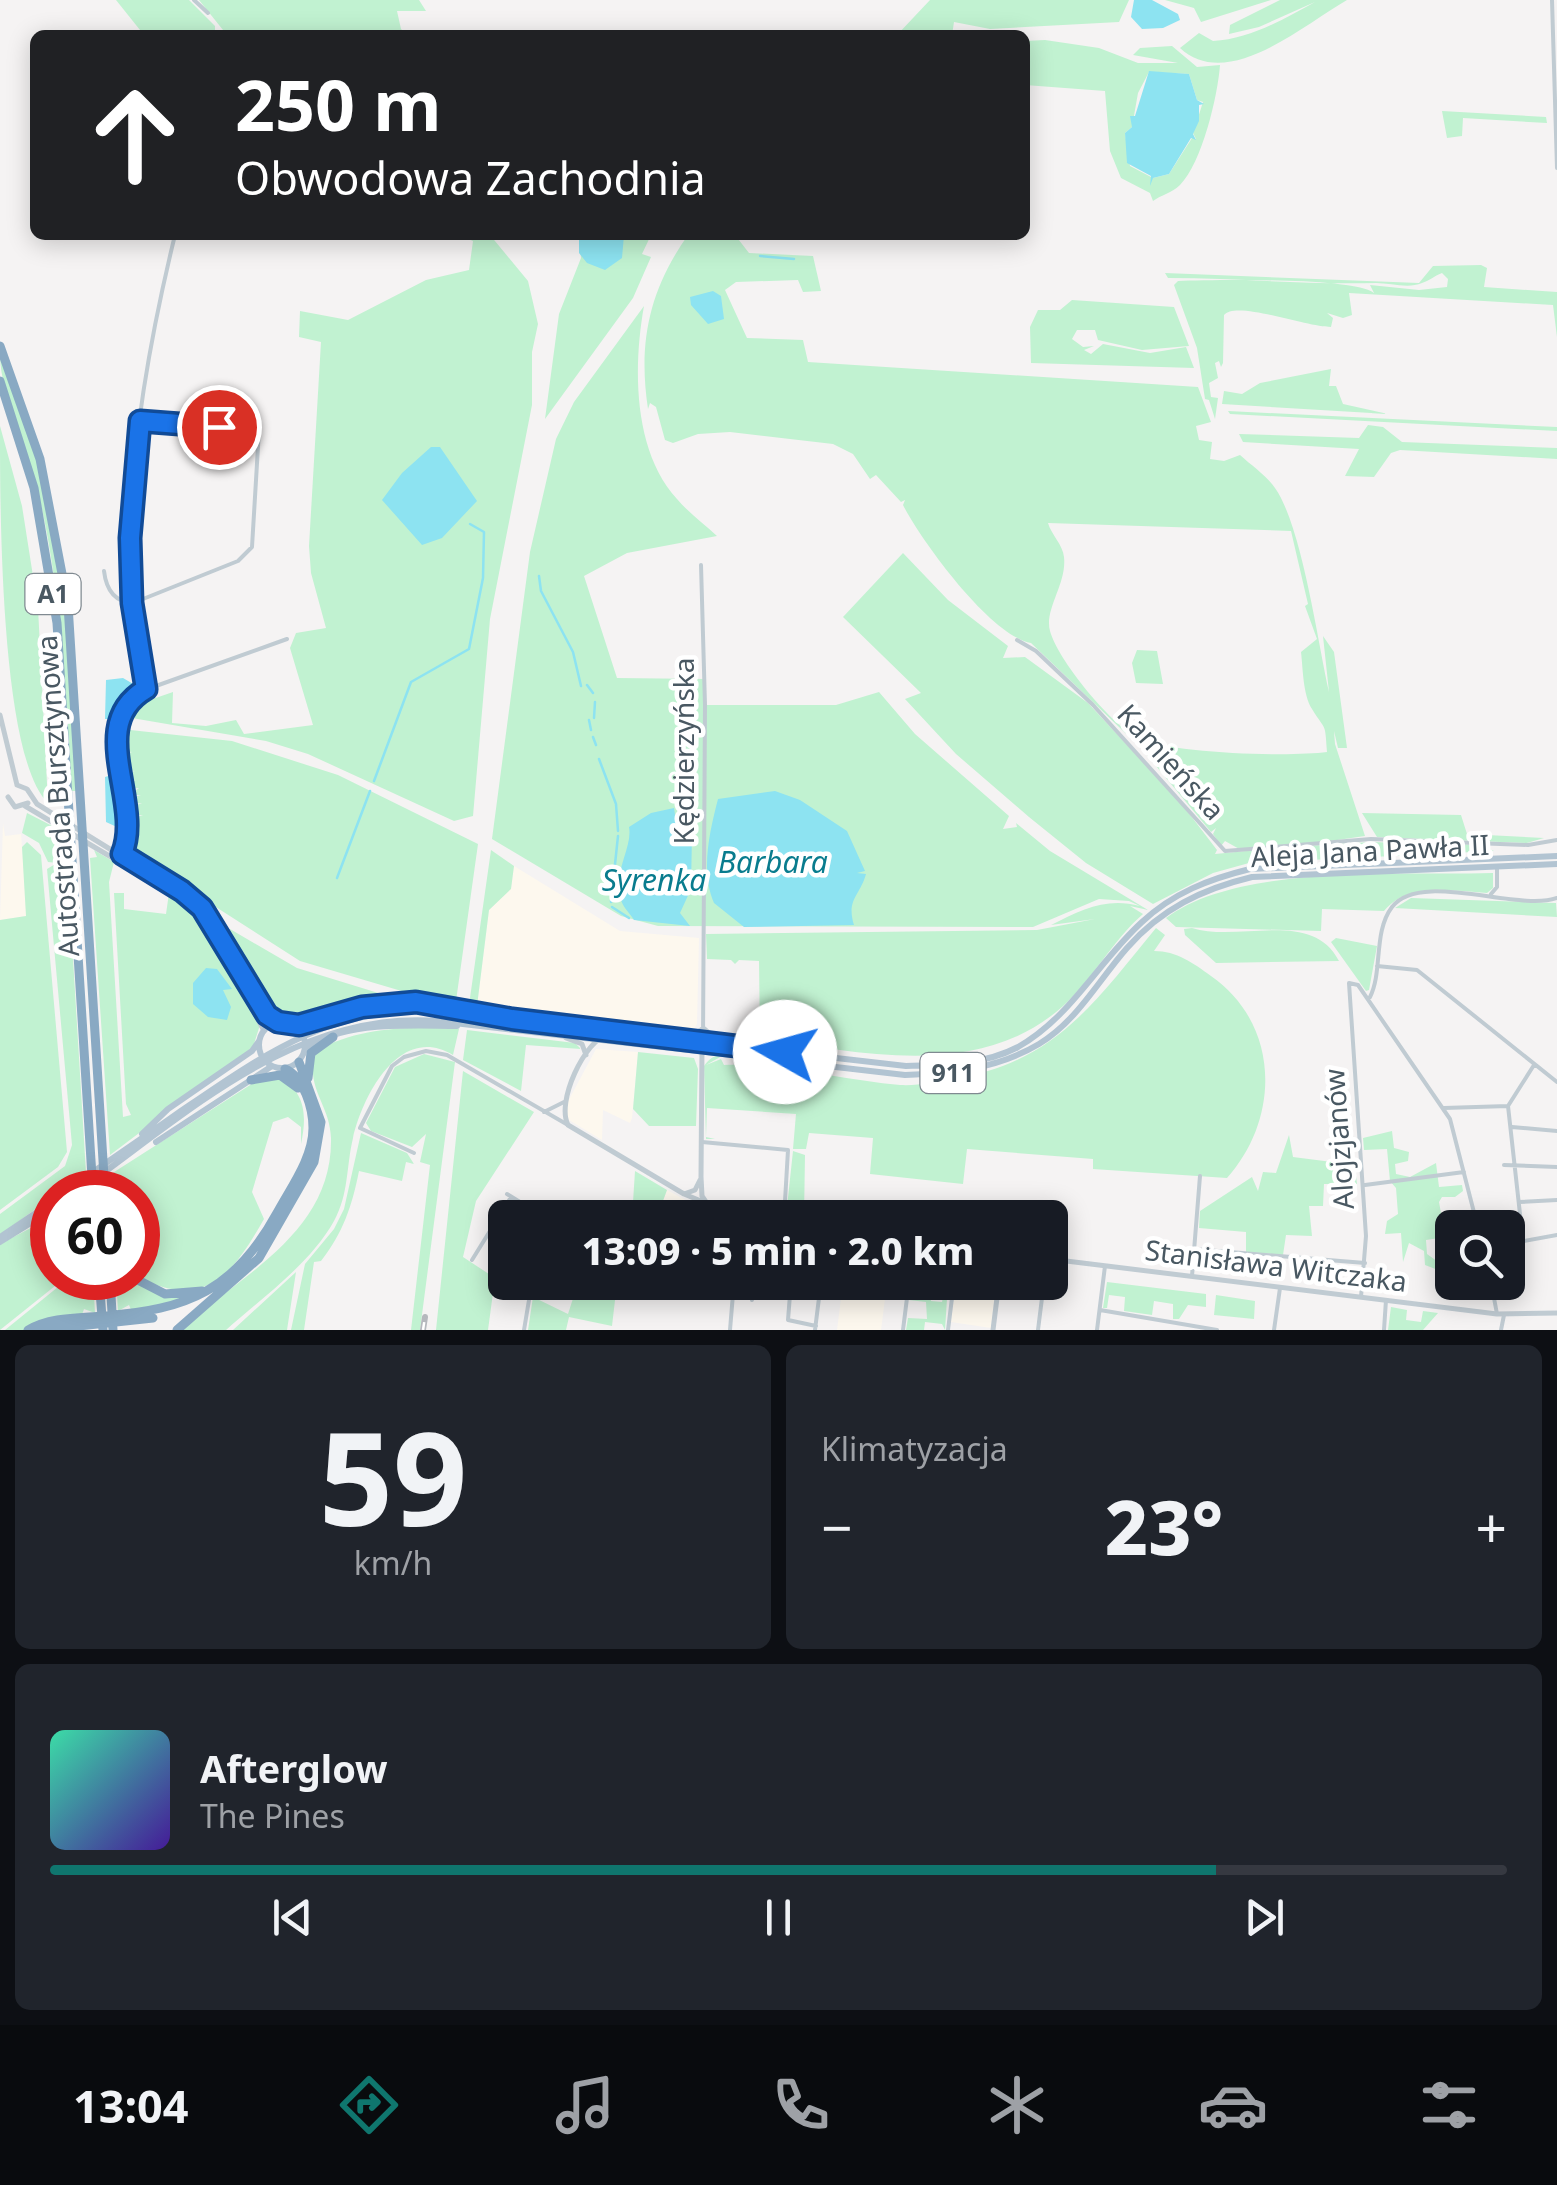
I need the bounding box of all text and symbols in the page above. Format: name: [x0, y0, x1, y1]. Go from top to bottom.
text: 250 m: [235, 56, 442, 152]
icon: ahead: [70, 70, 200, 200]
text: Obwodowa Zachodnia: [235, 147, 706, 208]
pin: [177, 385, 262, 470]
icon: arrive: [192, 400, 247, 455]
road number: A1: [26, 574, 80, 614]
street label: Autostrada Bursztynowa: [27, 634, 87, 958]
street label: Kędzierzyńska: [664, 658, 702, 844]
street label: Kamieńska: [1110, 695, 1234, 827]
street label: Aleja Jana Pawła II: [1250, 825, 1490, 875]
water label: Barbara: [718, 841, 828, 882]
water label: Syrenka: [602, 859, 706, 900]
position arrow: [733, 1000, 837, 1104]
road number: 911: [920, 1053, 986, 1093]
street label: Alojzjanów: [1314, 1067, 1362, 1211]
speed limit sign: 60: [30, 1170, 160, 1300]
map controls: [1435, 1210, 1525, 1300]
button: search: [1435, 1210, 1525, 1300]
text: 13:09 · 5 min · 2.0 km: [582, 1224, 974, 1276]
street label: Stanisława Witczaka: [1143, 1230, 1409, 1300]
text: 59: [319, 1387, 467, 1564]
text: Klimatyzacja: [821, 1427, 1008, 1470]
text: 23°: [1105, 1475, 1223, 1577]
text: −: [821, 1489, 852, 1564]
text: +: [1476, 1489, 1507, 1564]
text: km/h: [354, 1541, 432, 1584]
text: Afterglow: [200, 1742, 388, 1794]
text: The Pines: [200, 1794, 345, 1837]
icon: previous: [265, 1890, 320, 1945]
icon: pause: [751, 1890, 806, 1945]
icon: next: [1237, 1890, 1292, 1945]
icon: directions: [334, 2070, 404, 2140]
icon: music: [550, 2070, 620, 2140]
icon: phone: [766, 2070, 836, 2140]
icon: climate: [982, 2070, 1052, 2140]
icon: car: [1198, 2070, 1268, 2140]
icon: filters: [1414, 2070, 1484, 2140]
text: 13:04: [73, 2075, 189, 2136]

